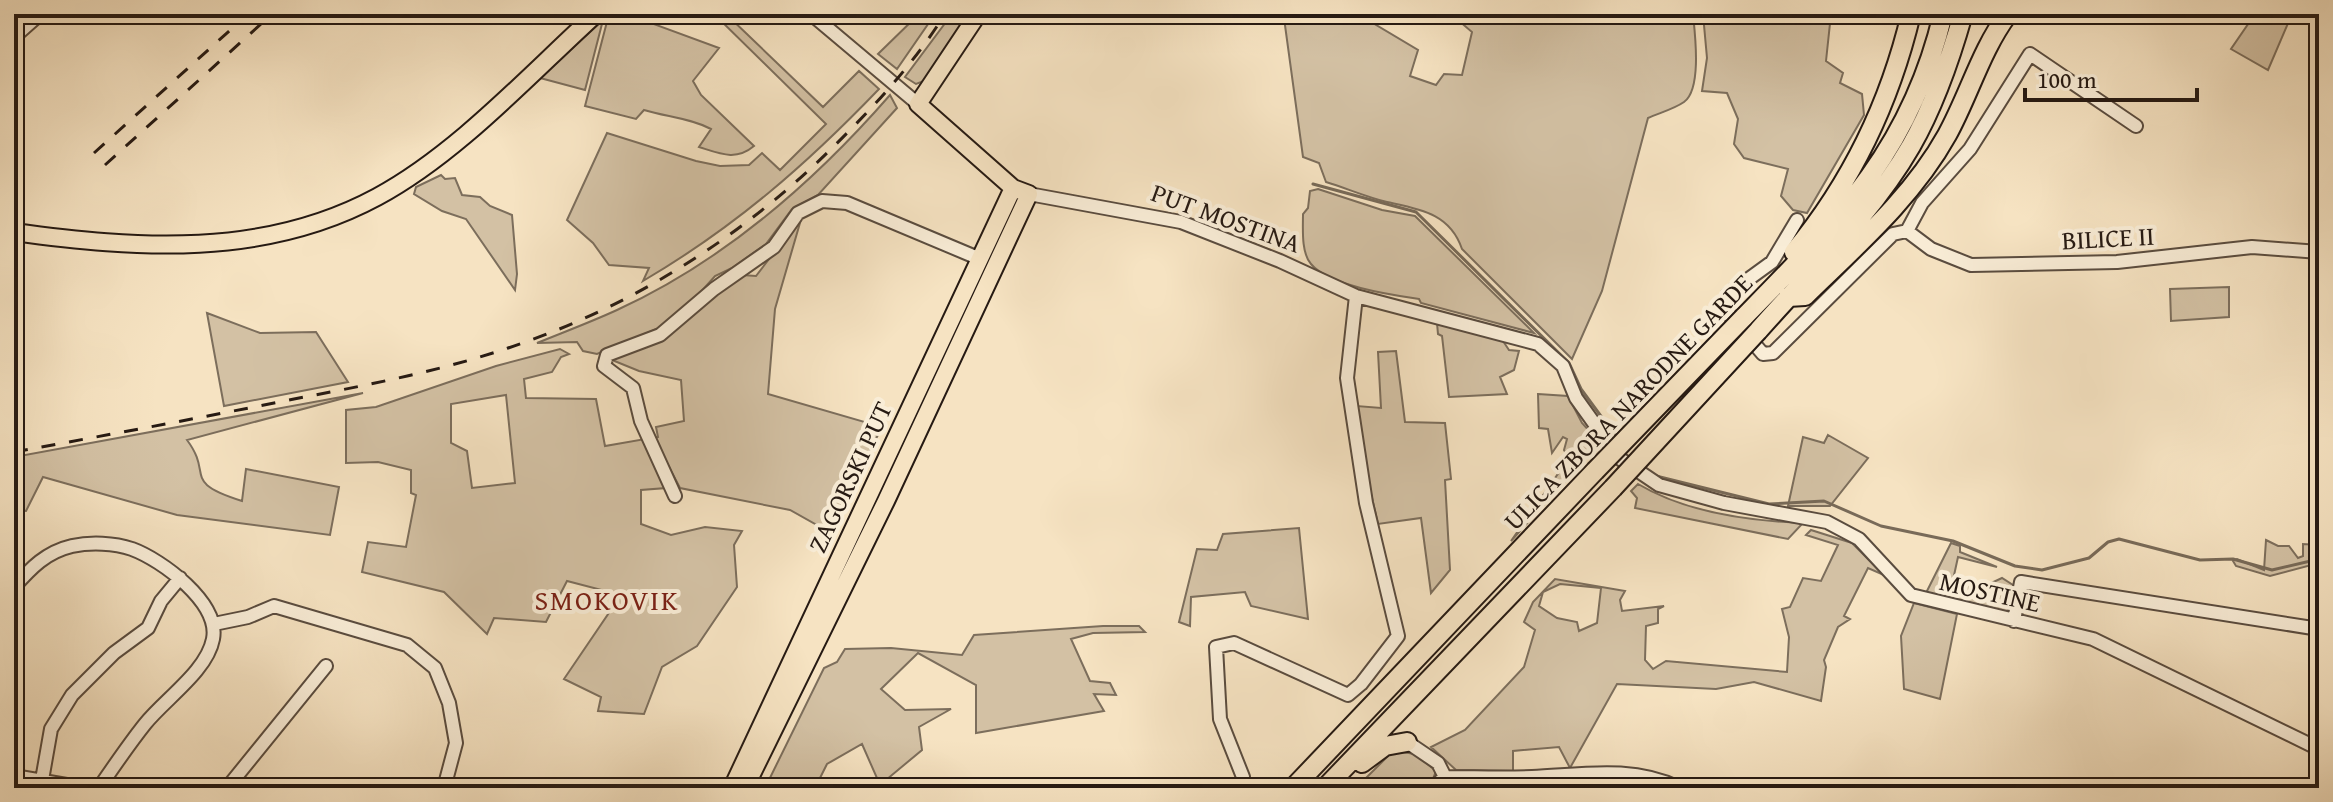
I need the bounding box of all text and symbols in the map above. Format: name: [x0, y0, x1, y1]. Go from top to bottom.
scale bar: [2025, 52, 2197, 102]
text: 100 m: [2037, 62, 2097, 97]
street label: PUT MOSTINA: [1146, 172, 1307, 263]
street label: BILICE II: [2061, 216, 2155, 259]
street label: ULICA ZBORA NARODNE GARDE: [1494, 265, 1761, 539]
street label: ZAGORSKI PUT: [797, 394, 902, 559]
street label: MOSTINE: [1936, 561, 2044, 622]
district label: SMOKOVIK: [534, 579, 680, 620]

